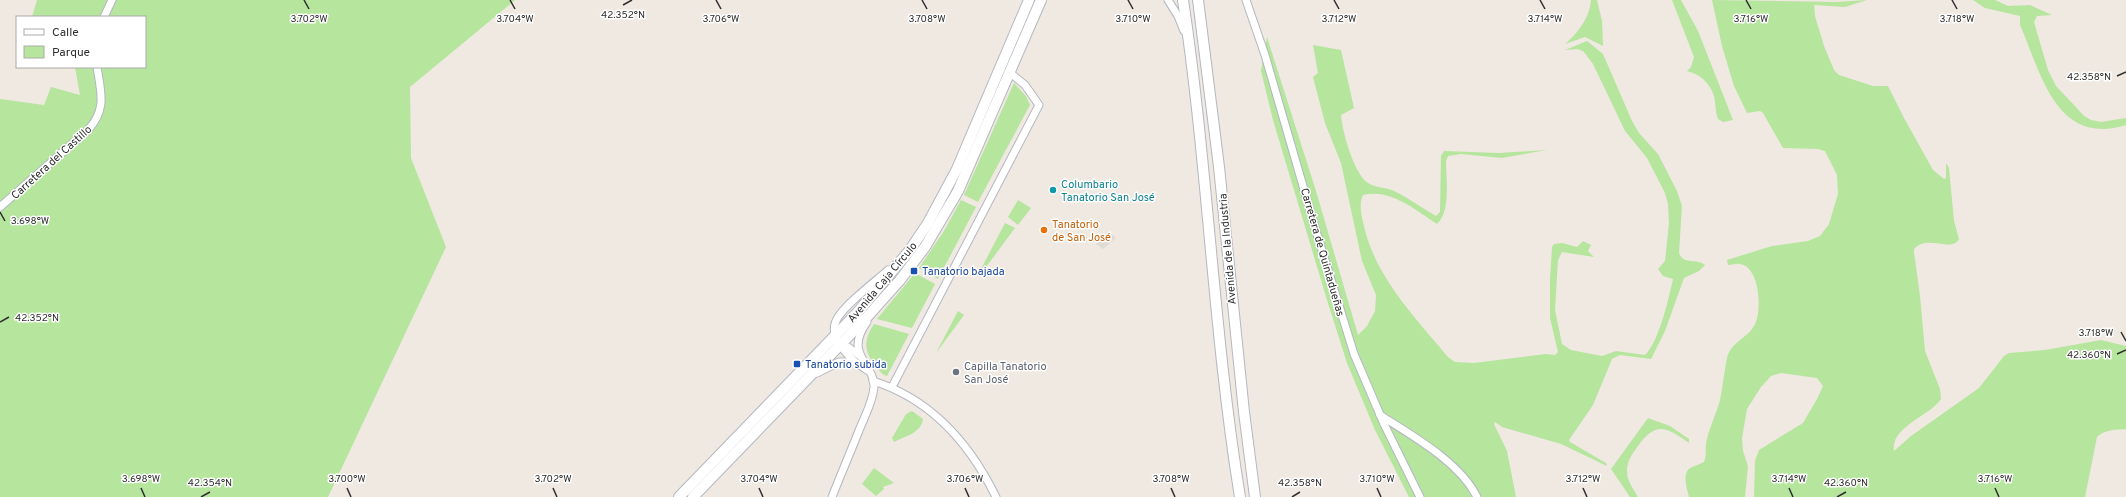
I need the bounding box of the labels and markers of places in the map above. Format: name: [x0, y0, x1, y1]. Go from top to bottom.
place label: Columbario Tanatorio San José: [1061, 178, 1155, 205]
marker: Columbario Tanatorio San José: [1048, 185, 1058, 195]
place label: Tanatorio de San José: [1052, 218, 1111, 245]
marker: Tanatorio de San José: [1039, 225, 1049, 235]
place label: Tanatorio bajada: [922, 265, 1005, 279]
marker: Tanatorio bajada: [909, 266, 919, 276]
place label: Tanatorio subida: [805, 358, 887, 372]
marker: Tanatorio subida: [792, 359, 802, 369]
place label: Capilla Tanatorio San José: [964, 360, 1047, 387]
marker: Capilla Tanatorio San José: [951, 367, 961, 377]

